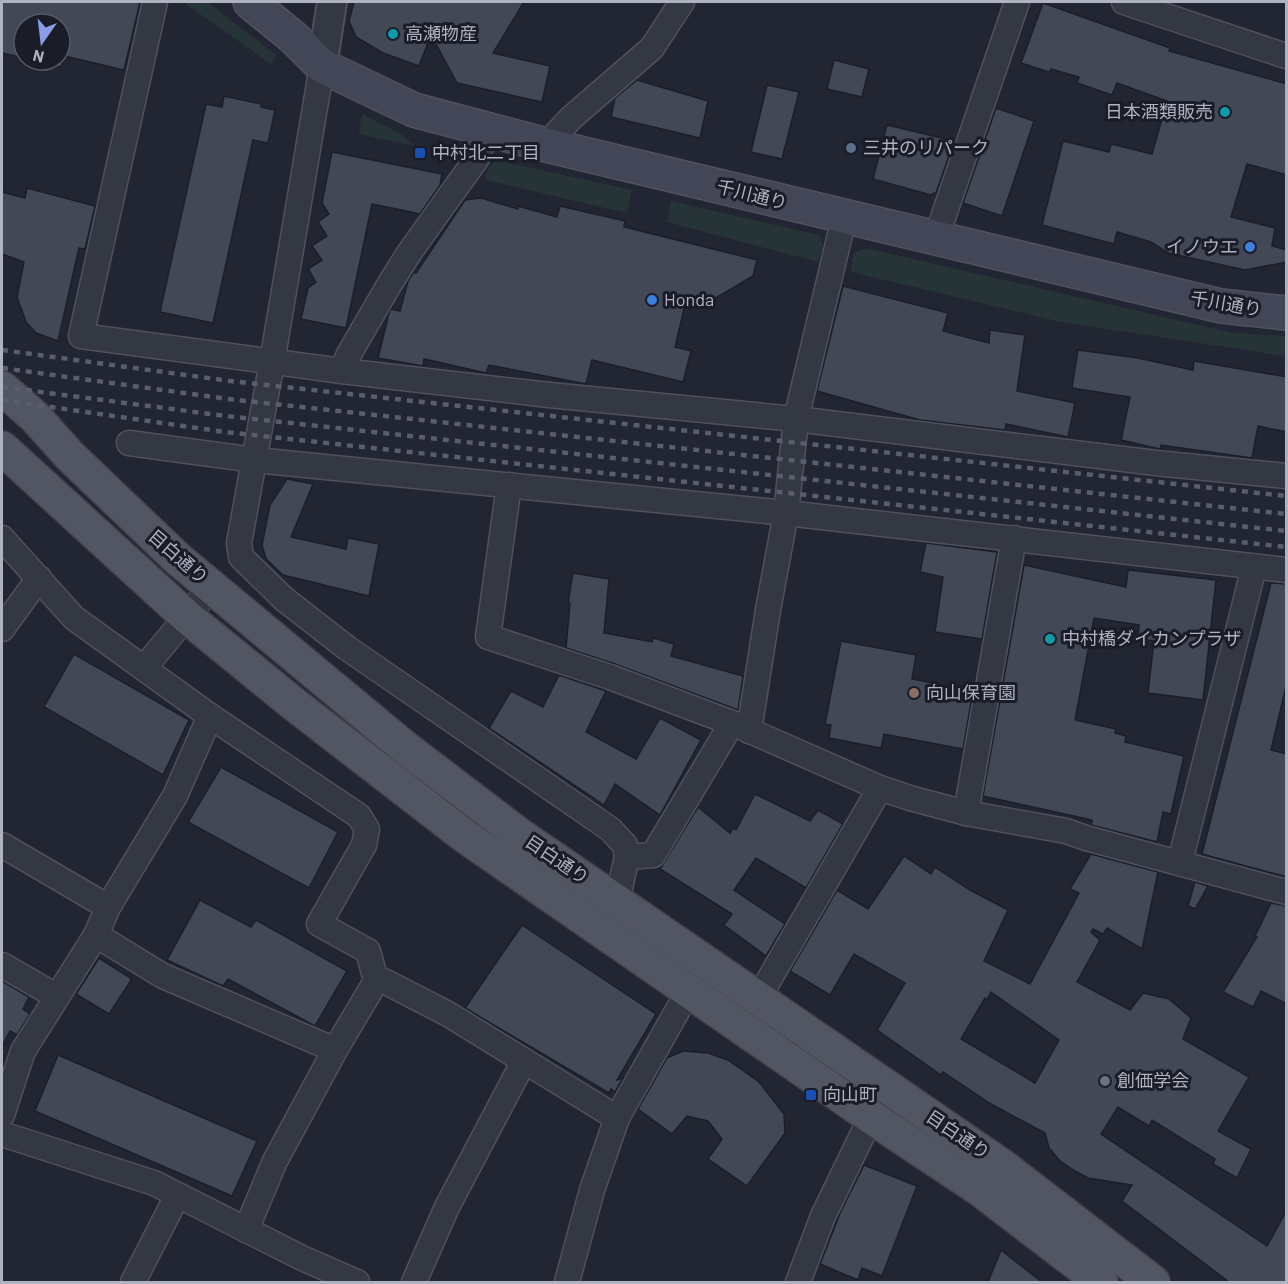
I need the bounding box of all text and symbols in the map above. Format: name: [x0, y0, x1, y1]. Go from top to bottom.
north arrow: [12, 12, 72, 72]
place label: 高瀬物産: [405, 22, 477, 44]
marker: 高瀬物産: [386, 27, 400, 41]
text: N: [31, 47, 46, 68]
place label: 日本酒類販売: [1105, 100, 1213, 122]
marker: 日本酒類販売: [1218, 105, 1232, 119]
place label: 三井のリパーク: [863, 136, 989, 158]
place label: 中村北二丁目: [432, 141, 540, 163]
marker: 三井のリパーク: [844, 141, 858, 155]
marker: 中村北二丁目: [413, 146, 427, 160]
street label: 千川通り: [715, 175, 790, 213]
place label: イノウエ: [1166, 235, 1238, 257]
marker: イノウエ: [1243, 240, 1257, 254]
street label: 千川通り: [1189, 286, 1264, 320]
place label: Honda: [664, 288, 714, 310]
marker: Honda: [645, 293, 659, 307]
street label: 目白通り: [144, 524, 213, 588]
place label: 中村橋ダイカンプラザ: [1062, 627, 1241, 649]
marker: 中村橋ダイカンプラザ: [1043, 632, 1057, 646]
place label: 向山保育園: [926, 681, 1016, 703]
marker: 向山保育園: [907, 686, 921, 700]
street label: 目白通り: [522, 830, 594, 888]
place label: 創価学会: [1117, 1069, 1189, 1091]
marker: 創価学会: [1098, 1074, 1112, 1088]
place label: 向山町: [823, 1083, 877, 1105]
marker: 向山町: [804, 1088, 818, 1102]
street label: 目白通り: [923, 1105, 995, 1163]

